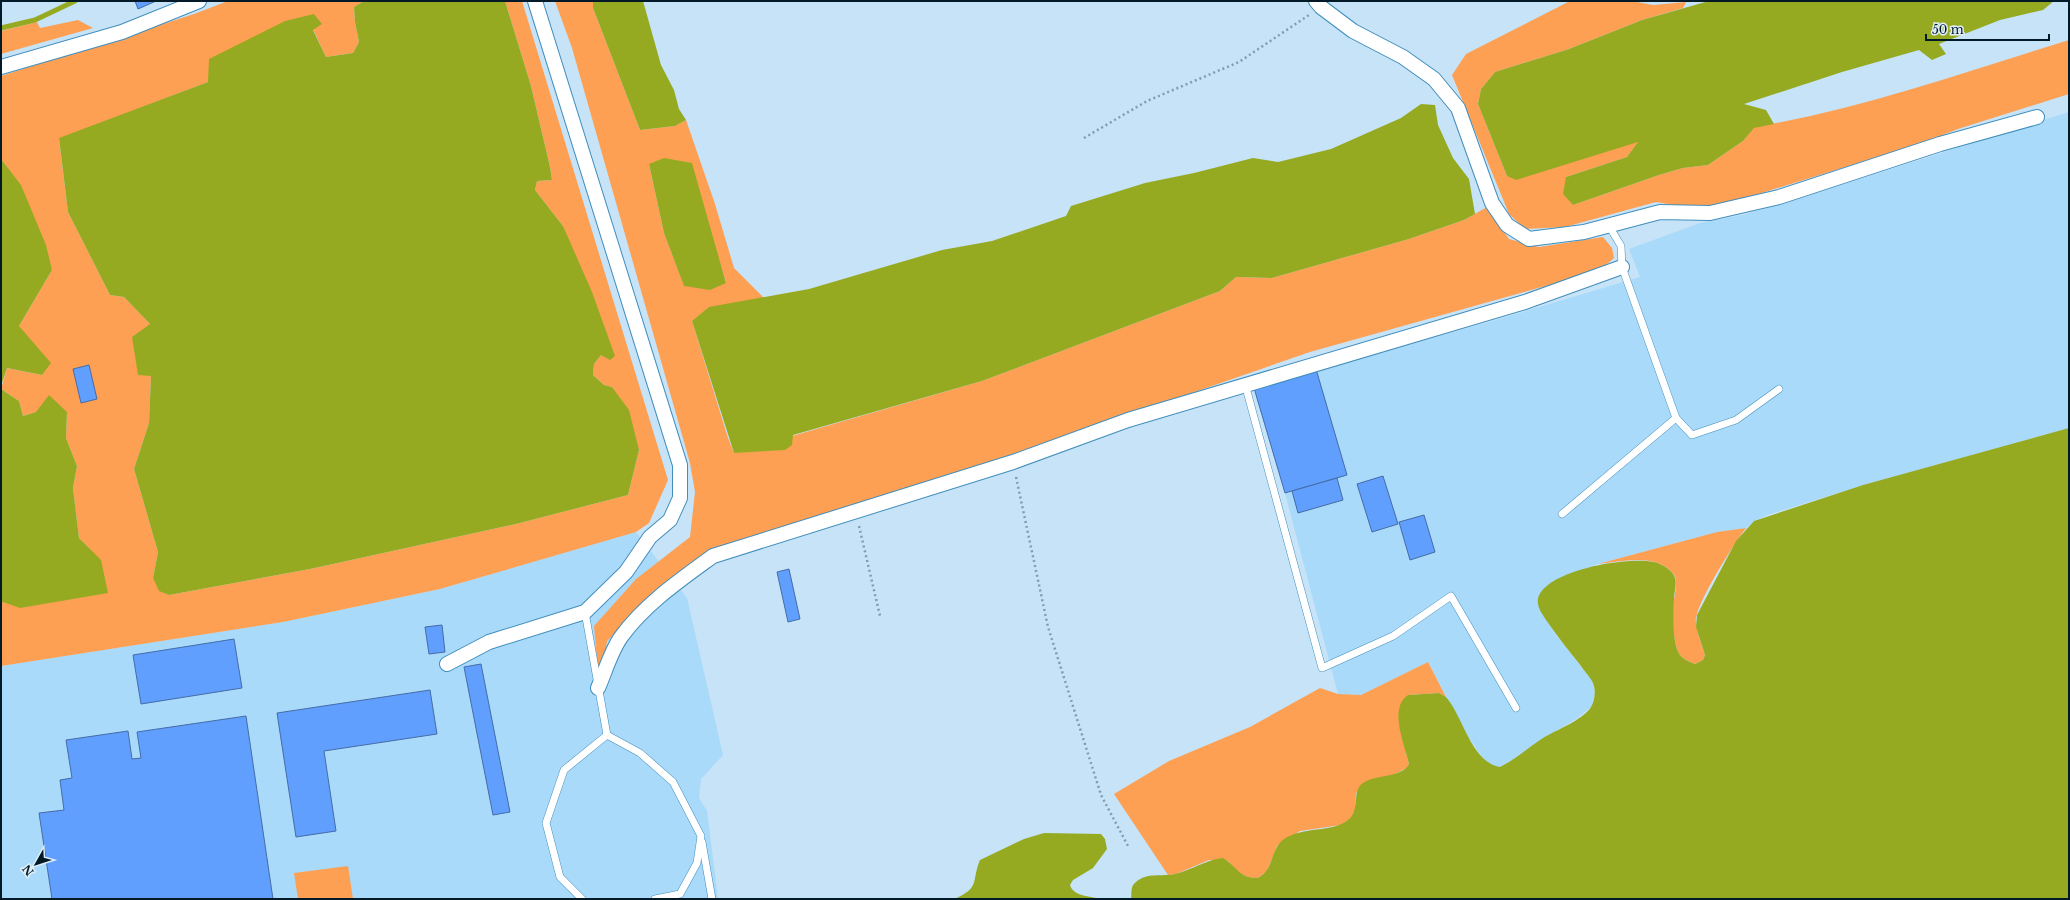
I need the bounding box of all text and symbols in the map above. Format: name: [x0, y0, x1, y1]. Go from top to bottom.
scale bar: [1926, 16, 2049, 42]
text: 50 m: [1932, 22, 1964, 37]
north arrow: [16, 844, 56, 884]
text: N: [19, 861, 37, 879]

